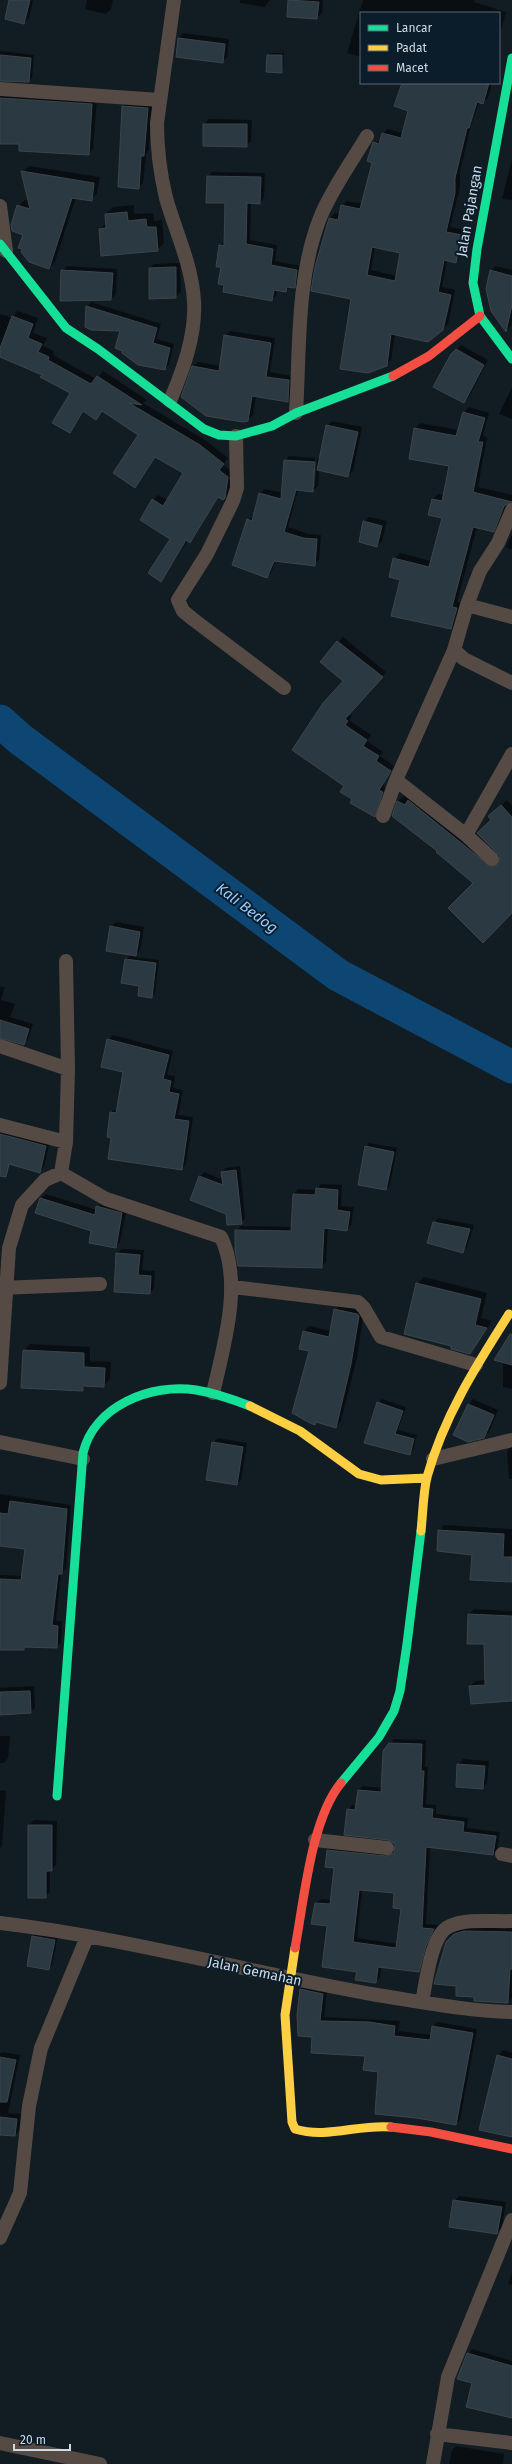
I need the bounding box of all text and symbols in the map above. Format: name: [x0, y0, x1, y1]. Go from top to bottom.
legend: [360, 12, 500, 84]
text: Lancar: [396, 21, 433, 35]
text: Padat: [396, 41, 428, 55]
text: Macet: [396, 61, 429, 75]
street label: Jalan Pajangan: [453, 164, 486, 258]
water label: Kali Bedog: [213, 879, 281, 937]
street label: Jalan Gemahan: [206, 1953, 303, 1990]
scale bar: [14, 2426, 70, 2452]
text: 20 m: [20, 2433, 46, 2447]

